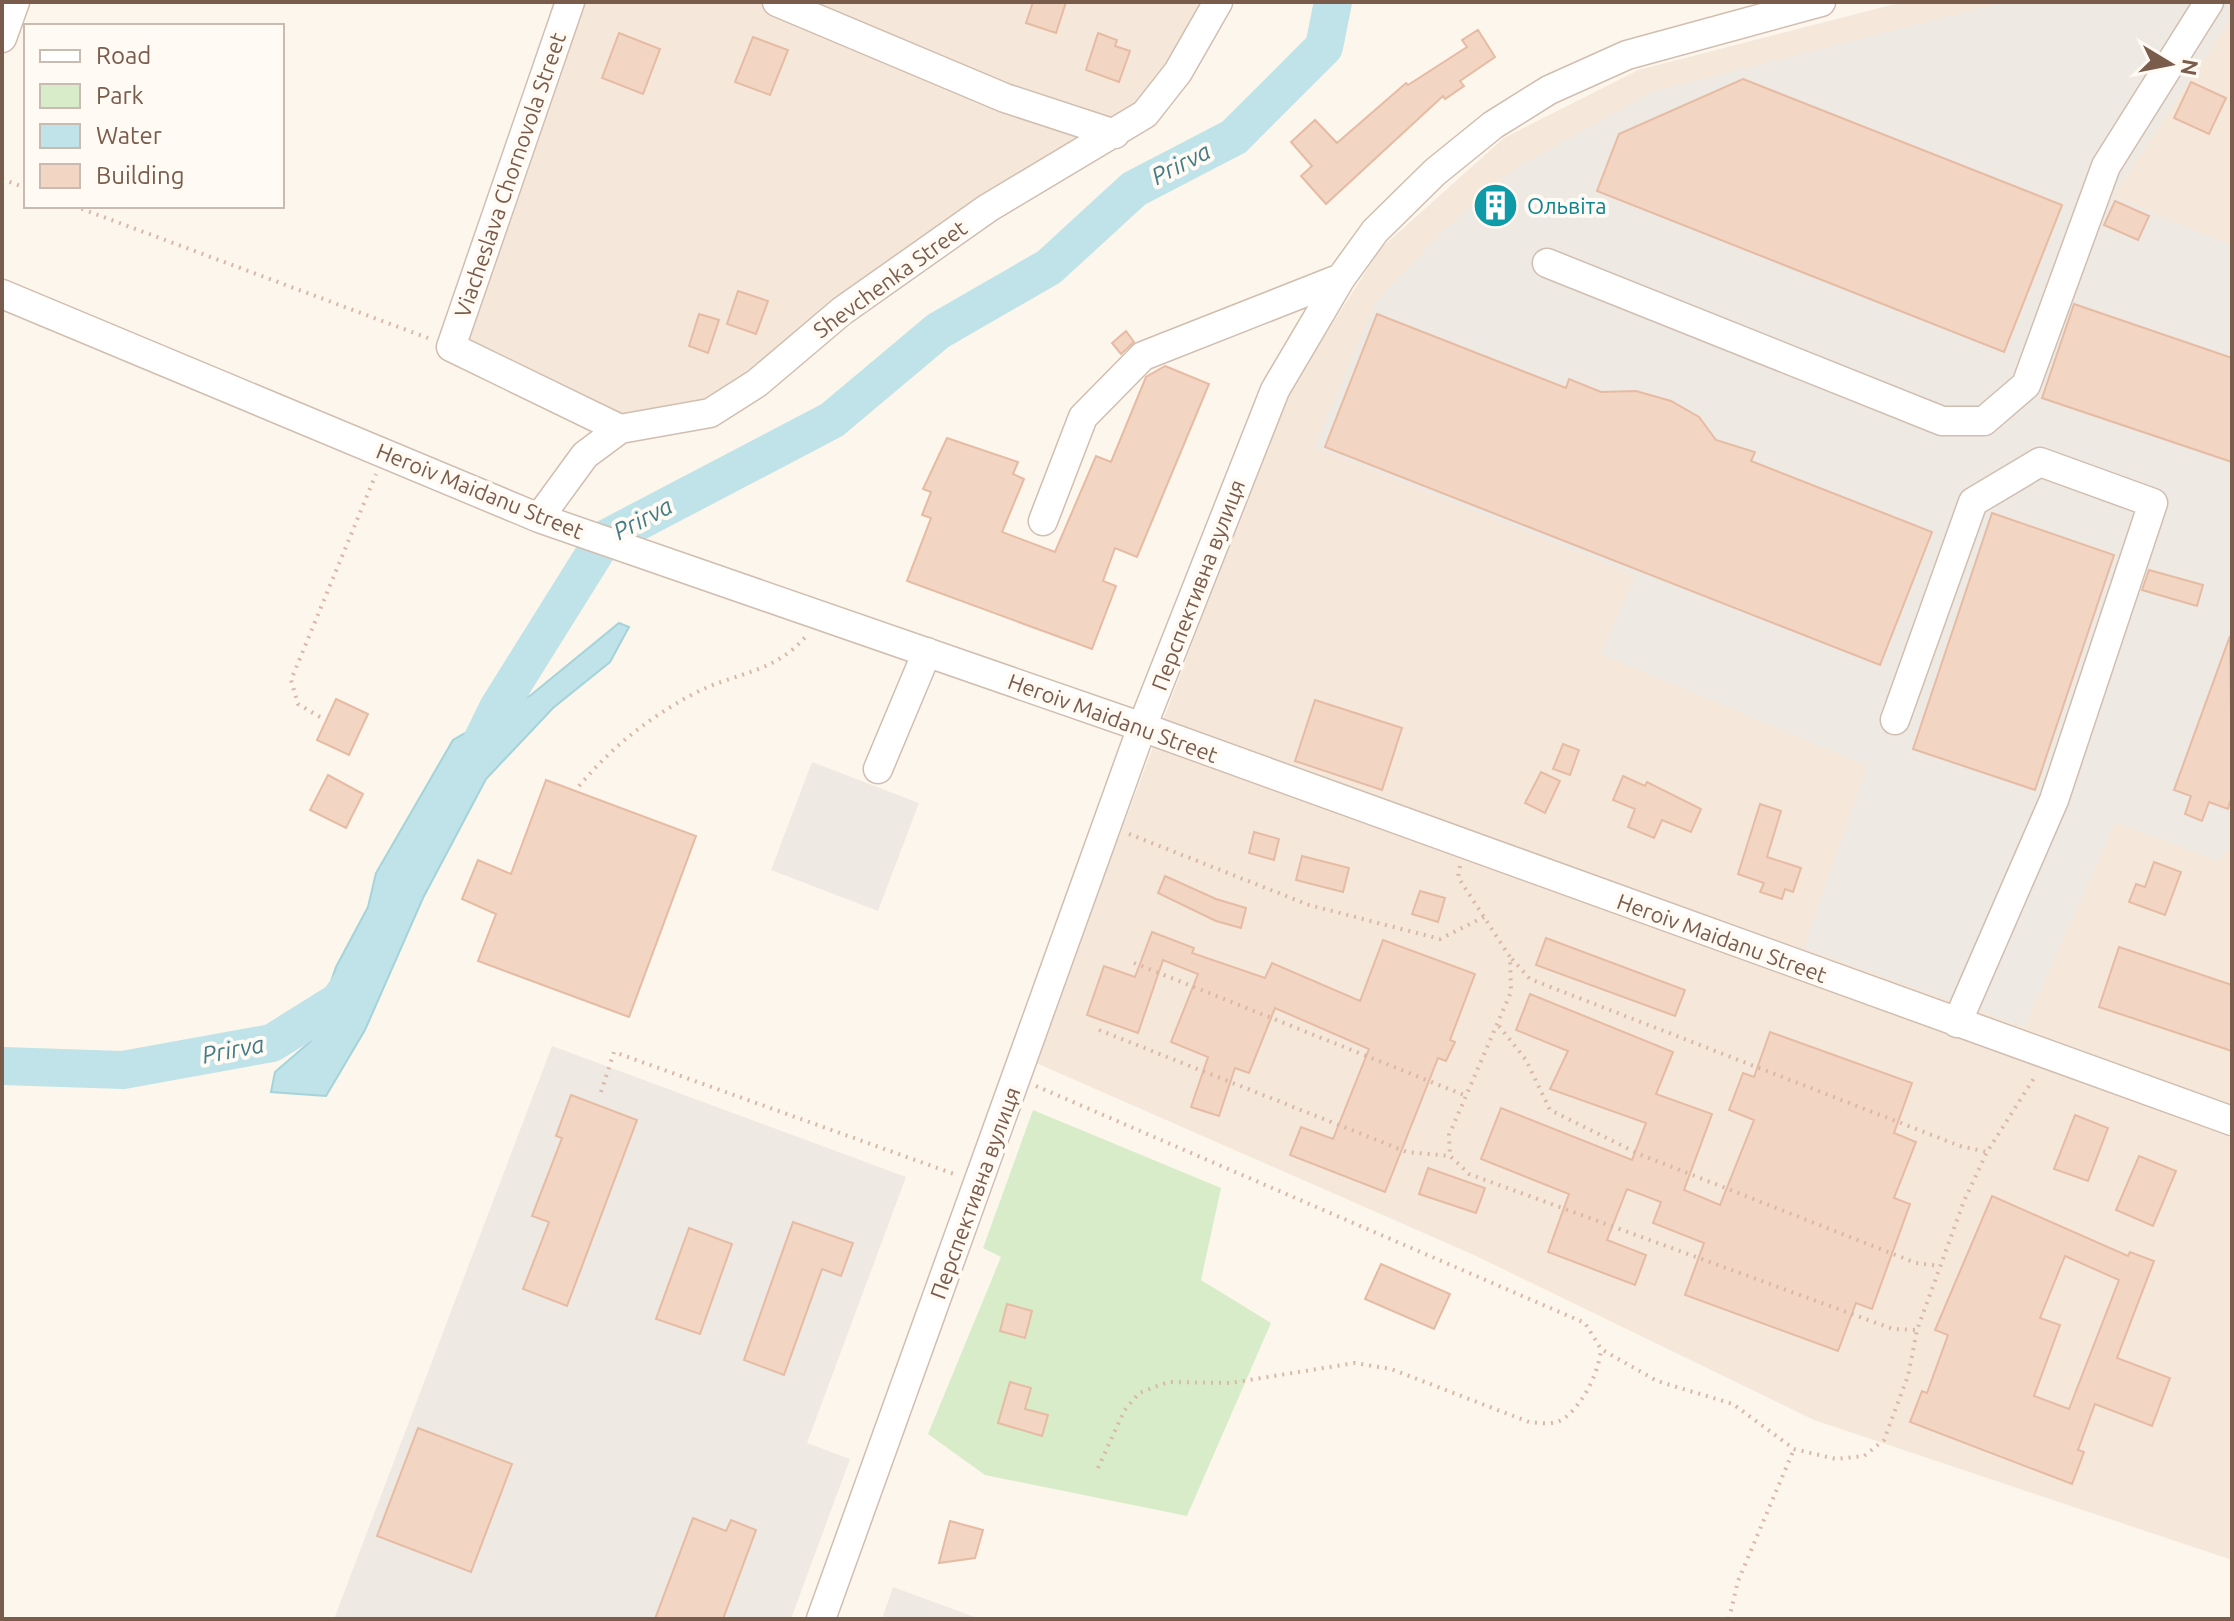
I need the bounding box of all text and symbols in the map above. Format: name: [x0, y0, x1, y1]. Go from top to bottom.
legend: [24, 24, 284, 208]
north arrow: [2130, 24, 2210, 104]
street label: Viacheslava Chornovola Street: [449, 29, 570, 321]
text: Road: [96, 42, 151, 69]
text: N: [2176, 57, 2204, 78]
text: Park: [96, 82, 144, 109]
text: Water: [96, 122, 162, 149]
water label: Prirva: [1147, 137, 1215, 190]
text: Building: [96, 162, 184, 189]
building icon: Ольвіта: [1472, 182, 1520, 230]
place label: Ольвіта: [1527, 193, 1607, 218]
street label: Shevchenka Street: [808, 214, 971, 343]
street label: Heroiv Maidanu Street: [373, 437, 588, 544]
street label: Перспективна вулиця: [1146, 476, 1249, 694]
water label: Prirva: [609, 492, 677, 545]
street label: Heroiv Maidanu Street: [1005, 668, 1222, 767]
street label: Heroiv Maidanu Street: [1614, 888, 1831, 987]
water label: Prirva: [199, 1030, 266, 1069]
street label: Перспективна вулиця: [925, 1083, 1025, 1302]

